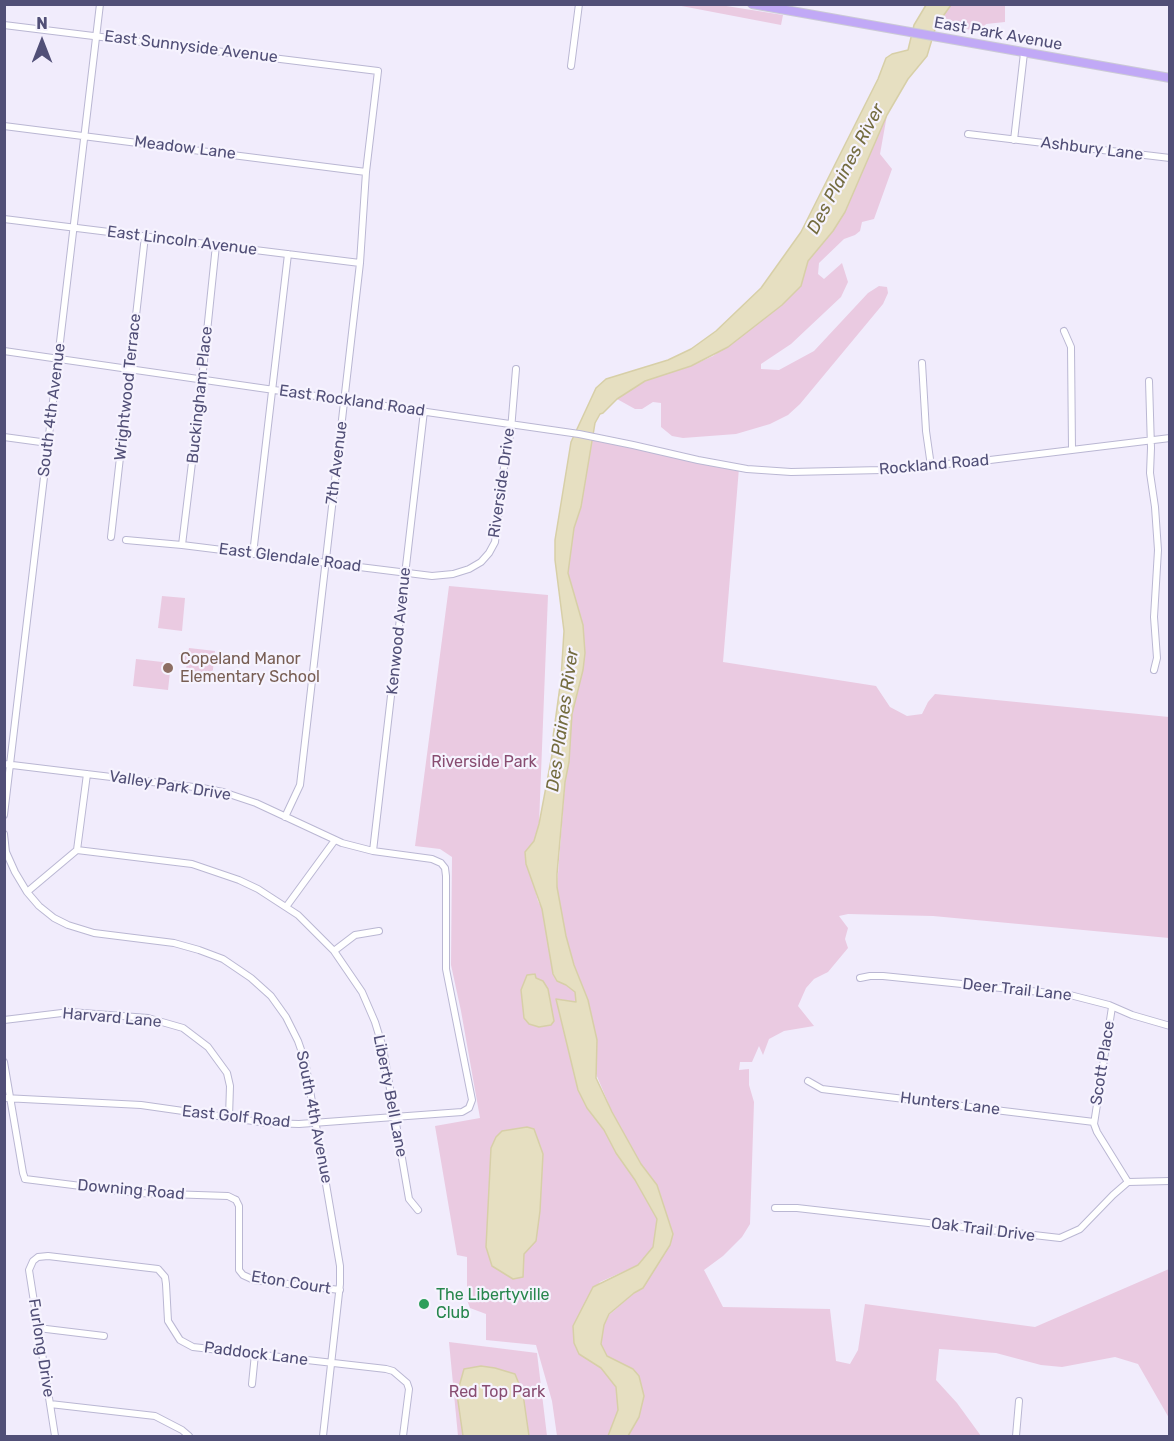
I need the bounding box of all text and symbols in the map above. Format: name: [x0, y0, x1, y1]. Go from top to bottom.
north arrow: [12, 12, 72, 72]
street label: East Park Avenue: [932, 13, 1064, 55]
text: N: [36, 14, 48, 33]
street label: East Sunnyside Avenue: [103, 27, 279, 67]
water label: Des Plaines River: [803, 100, 889, 238]
street label: Meadow Lane: [133, 132, 237, 164]
street label: Ashbury Lane: [1040, 133, 1144, 165]
street label: East Lincoln Avenue: [106, 222, 258, 260]
street label: Wrightwood Terrace: [111, 313, 145, 461]
street label: Buckingham Place: [183, 325, 217, 465]
street label: South 4th Avenue: [34, 342, 70, 478]
street label: East Rockland Road: [278, 381, 426, 421]
street label: 7th Avenue: [322, 420, 352, 506]
street label: Riverside Drive: [485, 427, 519, 539]
street label: Rockland Road: [878, 451, 990, 479]
street label: East Glendale Road: [218, 540, 362, 576]
street label: Kenwood Avenue: [383, 566, 415, 696]
water label: Des Plaines River: [542, 647, 584, 793]
place label: Copeland Manor Elementary School: [180, 649, 320, 687]
marker: Copeland Manor Elementary School: [161, 661, 175, 675]
park label: Riverside Park: [431, 752, 537, 772]
street label: Valley Park Drive: [108, 767, 232, 805]
street label: Deer Trail Lane: [961, 975, 1073, 1005]
street label: Harvard Lane: [62, 1004, 162, 1032]
street label: Scott Place: [1087, 1019, 1119, 1107]
street label: Liberty Bell Lane: [369, 1033, 411, 1159]
street label: South 4th Avenue: [292, 1049, 336, 1185]
street label: Hunters Lane: [899, 1088, 1001, 1120]
street label: East Golf Road: [181, 1102, 291, 1132]
street label: Downing Road: [77, 1176, 185, 1204]
street label: Oak Trail Drive: [930, 1214, 1036, 1246]
street label: Eton Court: [250, 1267, 332, 1299]
place label: The Libertyville Club: [436, 1285, 550, 1323]
street label: Furlong Drive: [24, 1297, 58, 1399]
marker: The Libertyville Club: [417, 1297, 431, 1311]
street label: Paddock Lane: [203, 1338, 309, 1370]
park label: Red Top Park: [449, 1382, 545, 1402]

